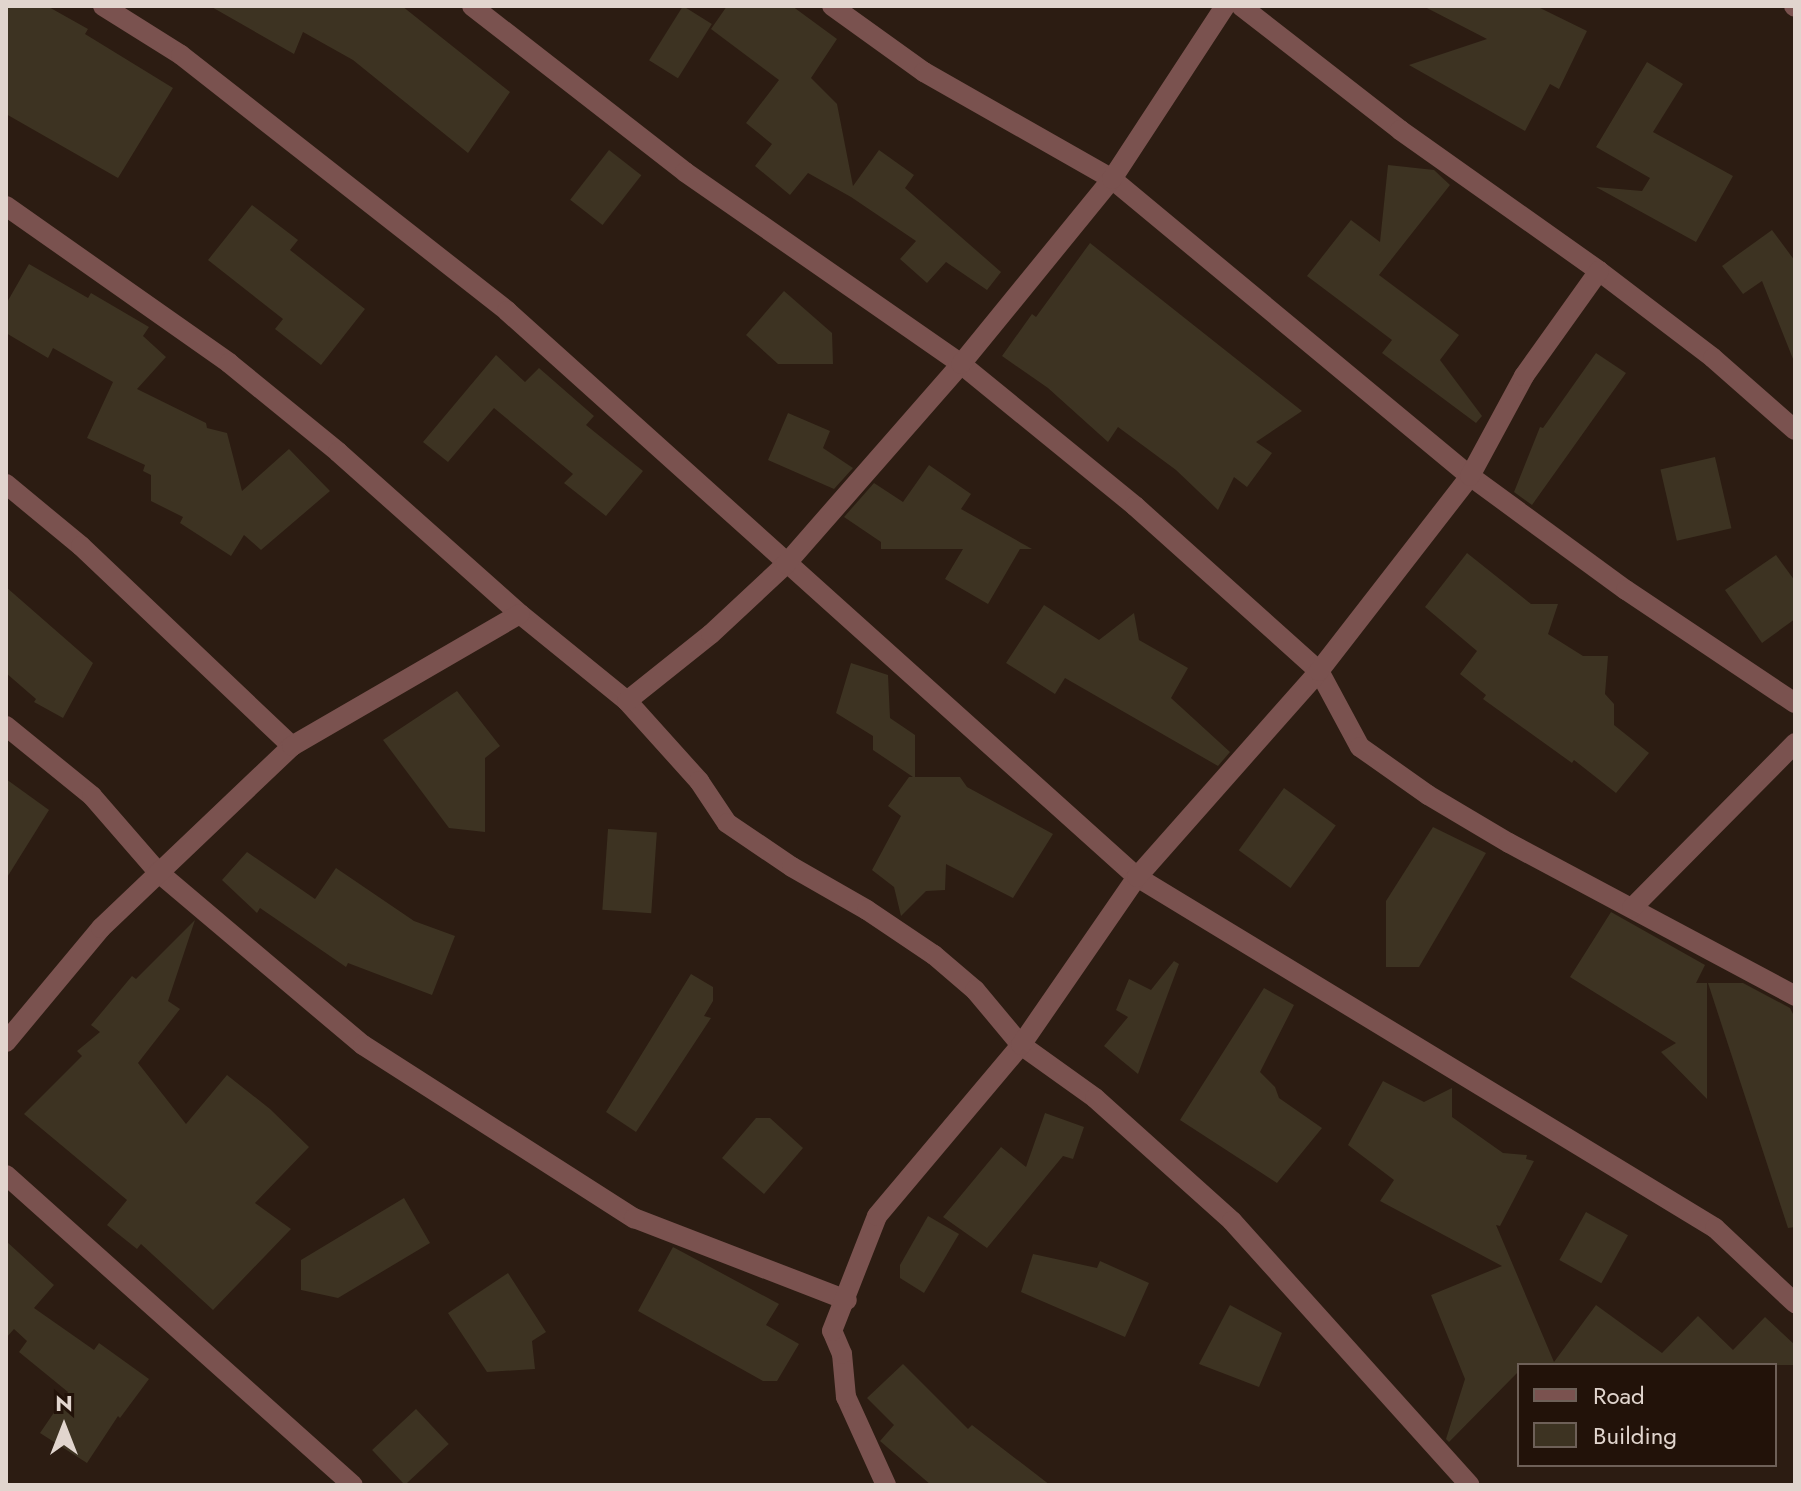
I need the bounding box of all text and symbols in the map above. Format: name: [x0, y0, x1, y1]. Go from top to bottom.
legend: [1517, 1363, 1777, 1467]
text: Road: [1593, 1378, 1645, 1413]
north arrow: [24, 1387, 104, 1467]
text: N: [55, 1387, 73, 1419]
text: Building: [1593, 1418, 1677, 1453]

